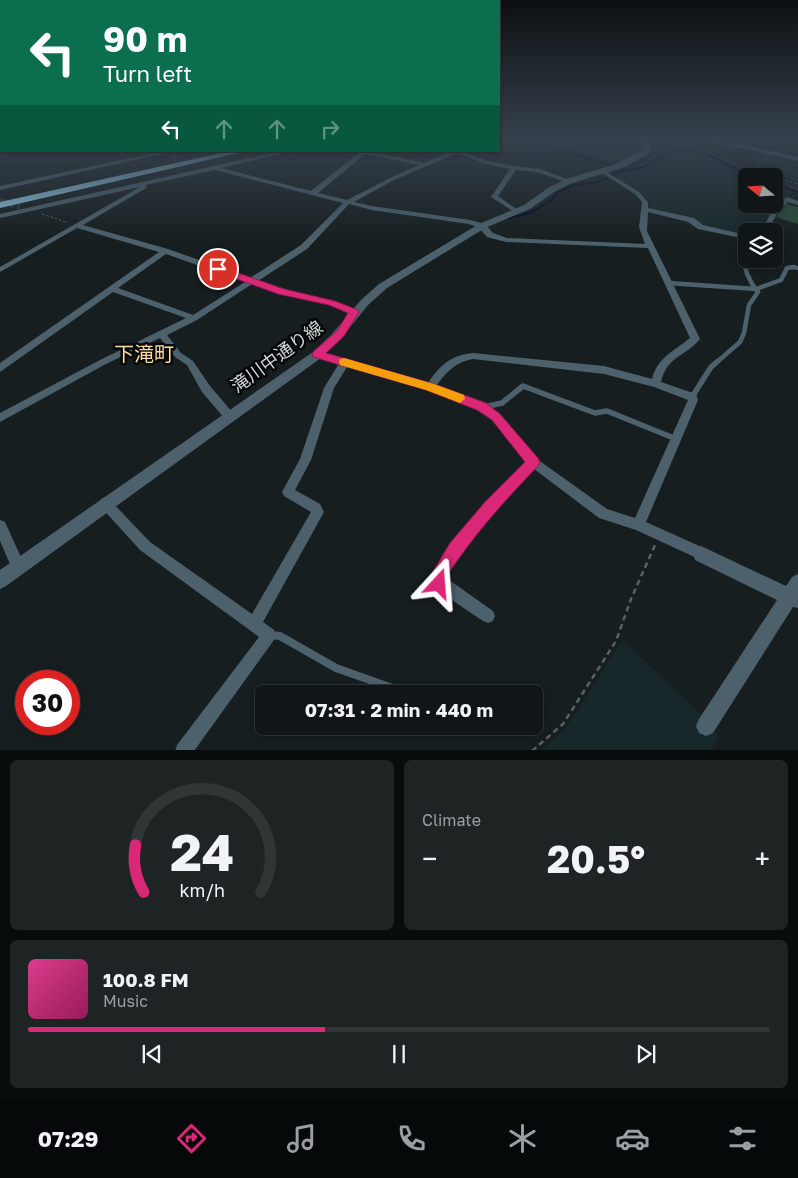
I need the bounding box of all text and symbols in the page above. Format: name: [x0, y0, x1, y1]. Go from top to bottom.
text: 90 m: [103, 18, 187, 60]
icon: left: [20, 20, 85, 85]
text: Turn left: [103, 60, 192, 87]
icon: left: [157, 115, 185, 143]
icon: ahead: [210, 115, 238, 143]
icon: ahead: [263, 115, 291, 143]
icon: right: [316, 115, 344, 143]
north arrow: [738, 168, 782, 212]
map controls: [738, 168, 783, 268]
button: layers: [738, 223, 783, 268]
pin: [197, 248, 239, 290]
icon: arrive: [204, 255, 232, 283]
street label: 滝川中通り線: [226, 316, 327, 397]
district label: 下滝町: [114, 341, 174, 365]
position arrow: [412, 557, 464, 609]
speed limit sign: 30: [15, 670, 80, 735]
text: 07:31 · 2 min · 440 m: [305, 698, 493, 721]
text: Climate: [422, 810, 481, 830]
text: 24: [170, 820, 234, 882]
text: 20.5°: [547, 836, 645, 881]
text: −: [422, 842, 437, 875]
text: +: [755, 842, 770, 875]
text: km/h: [179, 879, 225, 901]
text: 100.8 FM: [103, 968, 189, 991]
text: Music: [103, 991, 148, 1011]
icon: previous: [138, 1040, 166, 1068]
icon: pause: [385, 1040, 413, 1068]
icon: next: [632, 1040, 660, 1068]
icon: directions: [174, 1121, 209, 1156]
icon: music: [284, 1121, 319, 1156]
icon: phone: [394, 1121, 429, 1156]
icon: climate: [505, 1121, 540, 1156]
icon: car: [615, 1121, 650, 1156]
icon: filters: [725, 1121, 760, 1156]
text: 07:29: [38, 1125, 98, 1152]

